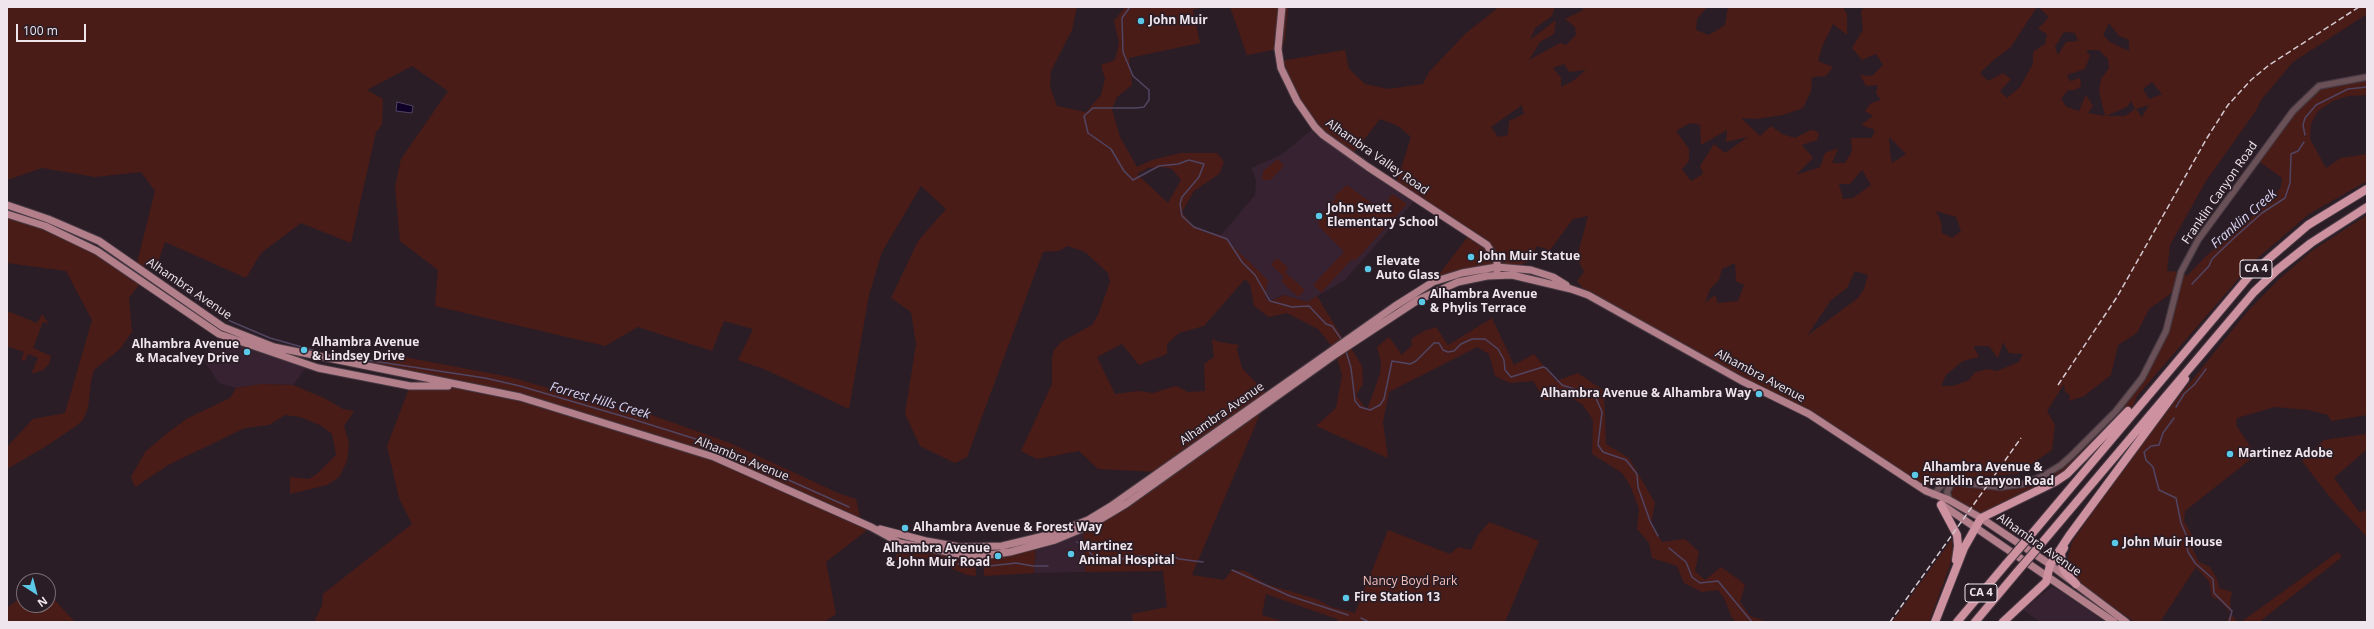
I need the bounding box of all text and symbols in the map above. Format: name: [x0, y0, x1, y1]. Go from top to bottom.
place label: John Muir: [1149, 14, 1208, 28]
scale bar: [18, 16, 88, 42]
marker: John Muir: [1136, 16, 1146, 26]
text: 100 m: [23, 22, 58, 39]
street label: Alhambra Valley Road: [1323, 116, 1431, 198]
street label: Franklin Canyon Road: [2179, 139, 2261, 247]
water label: Franklin Creek: [2208, 186, 2280, 252]
place label: John Swett Elementary School: [1327, 202, 1438, 230]
marker: John Swett Elementary School: [1314, 211, 1324, 221]
place label: John Muir Statue: [1479, 250, 1580, 264]
marker: John Muir Statue: [1466, 252, 1476, 262]
street label: Alhambra Avenue: [144, 255, 234, 323]
place label: Elevate Auto Glass: [1376, 255, 1439, 283]
road number: CA 4: [2240, 260, 2272, 278]
marker: Elevate Auto Glass: [1363, 264, 1373, 274]
place label: Alhambra Avenue & Phylis Terrace: [1430, 288, 1537, 316]
marker: Alhambra Avenue & Phylis Terrace: [1417, 297, 1427, 307]
place label: Alhambra Avenue & Lindsey Drive: [312, 336, 419, 364]
place label: Alhambra Avenue & Macalvey Drive: [132, 338, 239, 366]
marker: Alhambra Avenue & Lindsey Drive: [299, 345, 309, 355]
street label: Alhambra Avenue: [1713, 346, 1807, 406]
marker: Alhambra Avenue & Macalvey Drive: [242, 347, 252, 357]
water label: Forrest Hills Creek: [548, 379, 652, 423]
street label: Alhambra Avenue: [1177, 380, 1267, 448]
place label: Alhambra Avenue & Alhambra Way: [1540, 387, 1751, 401]
marker: Alhambra Avenue & Alhambra Way: [1754, 389, 1764, 399]
street label: Alhambra Avenue: [693, 434, 791, 484]
place label: Martinez Adobe: [2238, 447, 2333, 461]
marker: Martinez Adobe: [2225, 449, 2235, 459]
place label: Alhambra Avenue & Franklin Canyon Road: [1923, 461, 2054, 489]
marker: Alhambra Avenue & Franklin Canyon Road: [1910, 470, 1920, 480]
street label: Alhambra Avenue: [1994, 511, 2084, 579]
place label: Alhambra Avenue & Forest Way: [913, 521, 1102, 535]
marker: Alhambra Avenue & Forest Way: [900, 523, 910, 533]
place label: John Muir House: [2123, 536, 2222, 550]
marker: John Muir House: [2110, 538, 2120, 548]
place label: Martinez Animal Hospital: [1079, 540, 1175, 568]
place label: Alhambra Avenue & John Muir Road: [883, 542, 990, 570]
marker: Martinez Animal Hospital: [1066, 549, 1076, 559]
marker: Alhambra Avenue & John Muir Road: [993, 551, 1003, 561]
north arrow: [16, 573, 56, 613]
park label: Nancy Boyd Park: [1363, 575, 1457, 589]
road number: CA 4: [1965, 584, 1997, 602]
place label: Fire Station 13: [1354, 591, 1440, 605]
marker: Fire Station 13: [1341, 593, 1351, 603]
text: N: [35, 594, 51, 611]

